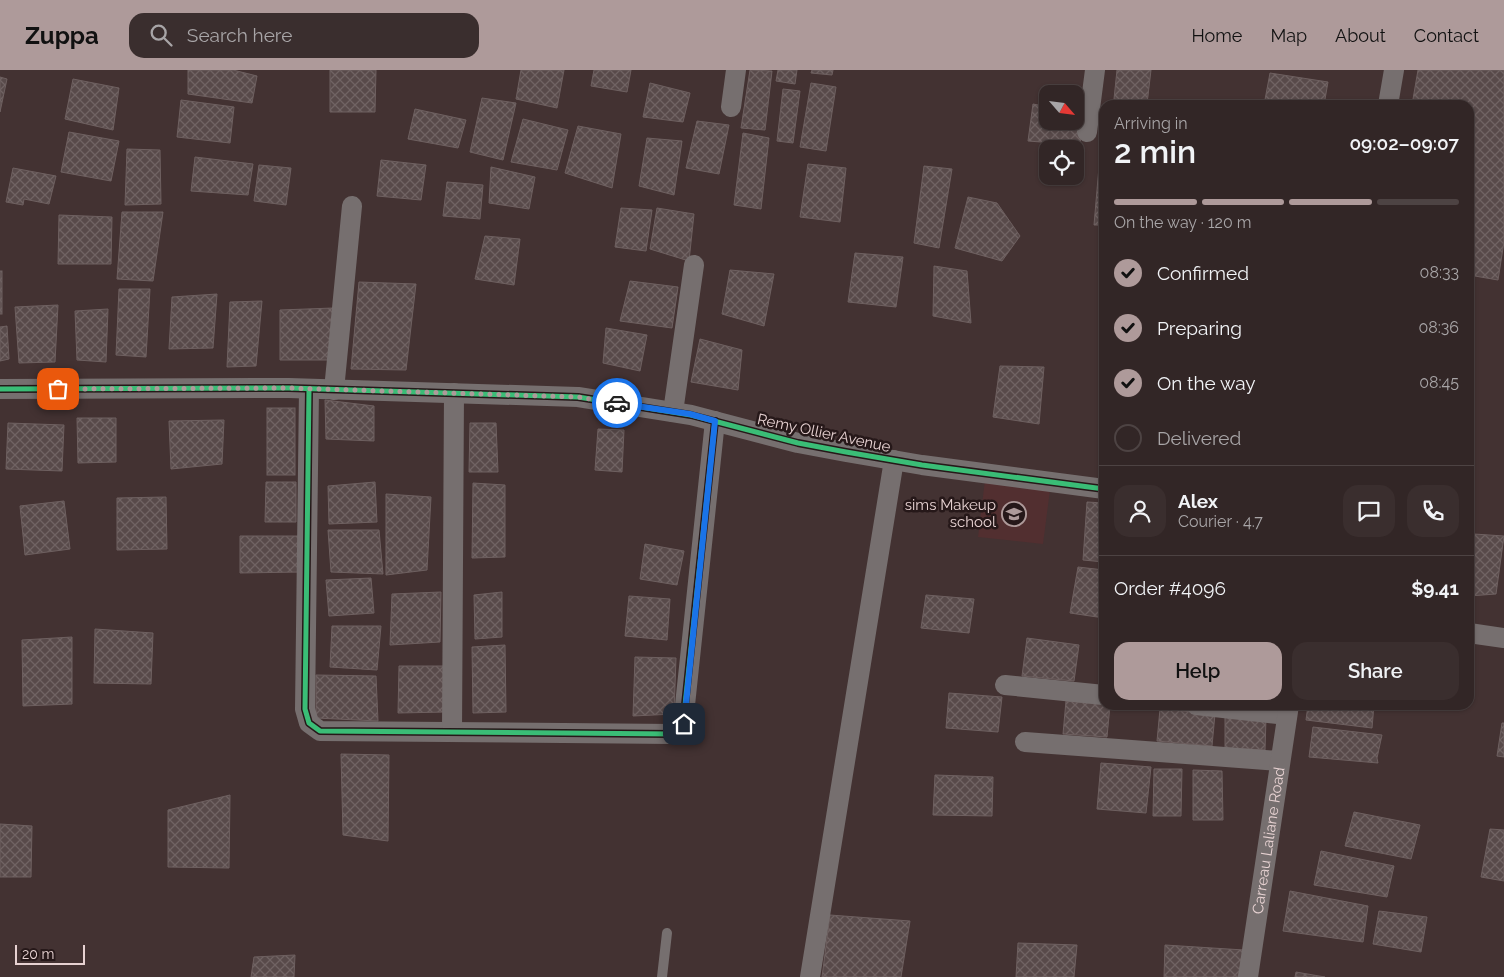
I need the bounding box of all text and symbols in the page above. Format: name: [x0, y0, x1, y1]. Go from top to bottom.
search box: [129, 13, 479, 58]
text: Zuppa: [25, 21, 99, 50]
icon: search: [147, 21, 175, 49]
text: Search here: [187, 24, 292, 46]
text: Home: [1191, 25, 1242, 46]
text: Map: [1270, 25, 1307, 46]
text: About: [1335, 25, 1386, 46]
text: Contact: [1414, 25, 1479, 46]
north arrow: [1039, 85, 1084, 130]
map controls: [1039, 85, 1084, 185]
text: Arriving in: [1114, 114, 1188, 133]
text: 09:02–09:07: [1349, 132, 1459, 154]
text: 2 min: [1114, 133, 1196, 170]
button: locate: [1039, 140, 1084, 185]
text: On the way · 120 m: [1114, 213, 1252, 232]
icon: check: [1114, 259, 1142, 287]
text: Confirmed: [1157, 262, 1249, 284]
text: 08:33: [1420, 263, 1459, 282]
icon: check: [1114, 314, 1142, 342]
text: Preparing: [1157, 317, 1242, 339]
text: 08:36: [1419, 318, 1459, 337]
pin: [37, 368, 79, 410]
icon: check: [1114, 369, 1142, 397]
text: On the way: [1157, 372, 1256, 394]
text: 08:45: [1419, 373, 1459, 392]
icon: bag: [44, 375, 72, 403]
courier: [592, 378, 642, 428]
icon: car: [603, 389, 631, 417]
street label: Remy Ollier Avenue: [756, 410, 893, 456]
text: Delivered: [1157, 427, 1241, 449]
button: person: [1114, 485, 1166, 537]
button: chat: [1343, 485, 1395, 537]
button: phone: [1407, 485, 1459, 537]
text: Alex: [1178, 490, 1218, 512]
place label: sims Makeup school: [905, 496, 997, 531]
school or university icon: sims Makeup school: [1001, 501, 1027, 527]
text: Courier · 4.7: [1178, 512, 1263, 531]
text: Order #4096: [1114, 577, 1226, 599]
text: $9.41: [1411, 577, 1459, 599]
button: Help: [1114, 642, 1282, 700]
button: Share: [1292, 642, 1459, 700]
pin: [663, 703, 705, 745]
icon: home: [670, 710, 698, 738]
street label: Carreau Laliane Road: [1249, 766, 1289, 915]
scale bar: [15, 942, 85, 965]
text: 20 m: [22, 946, 54, 962]

